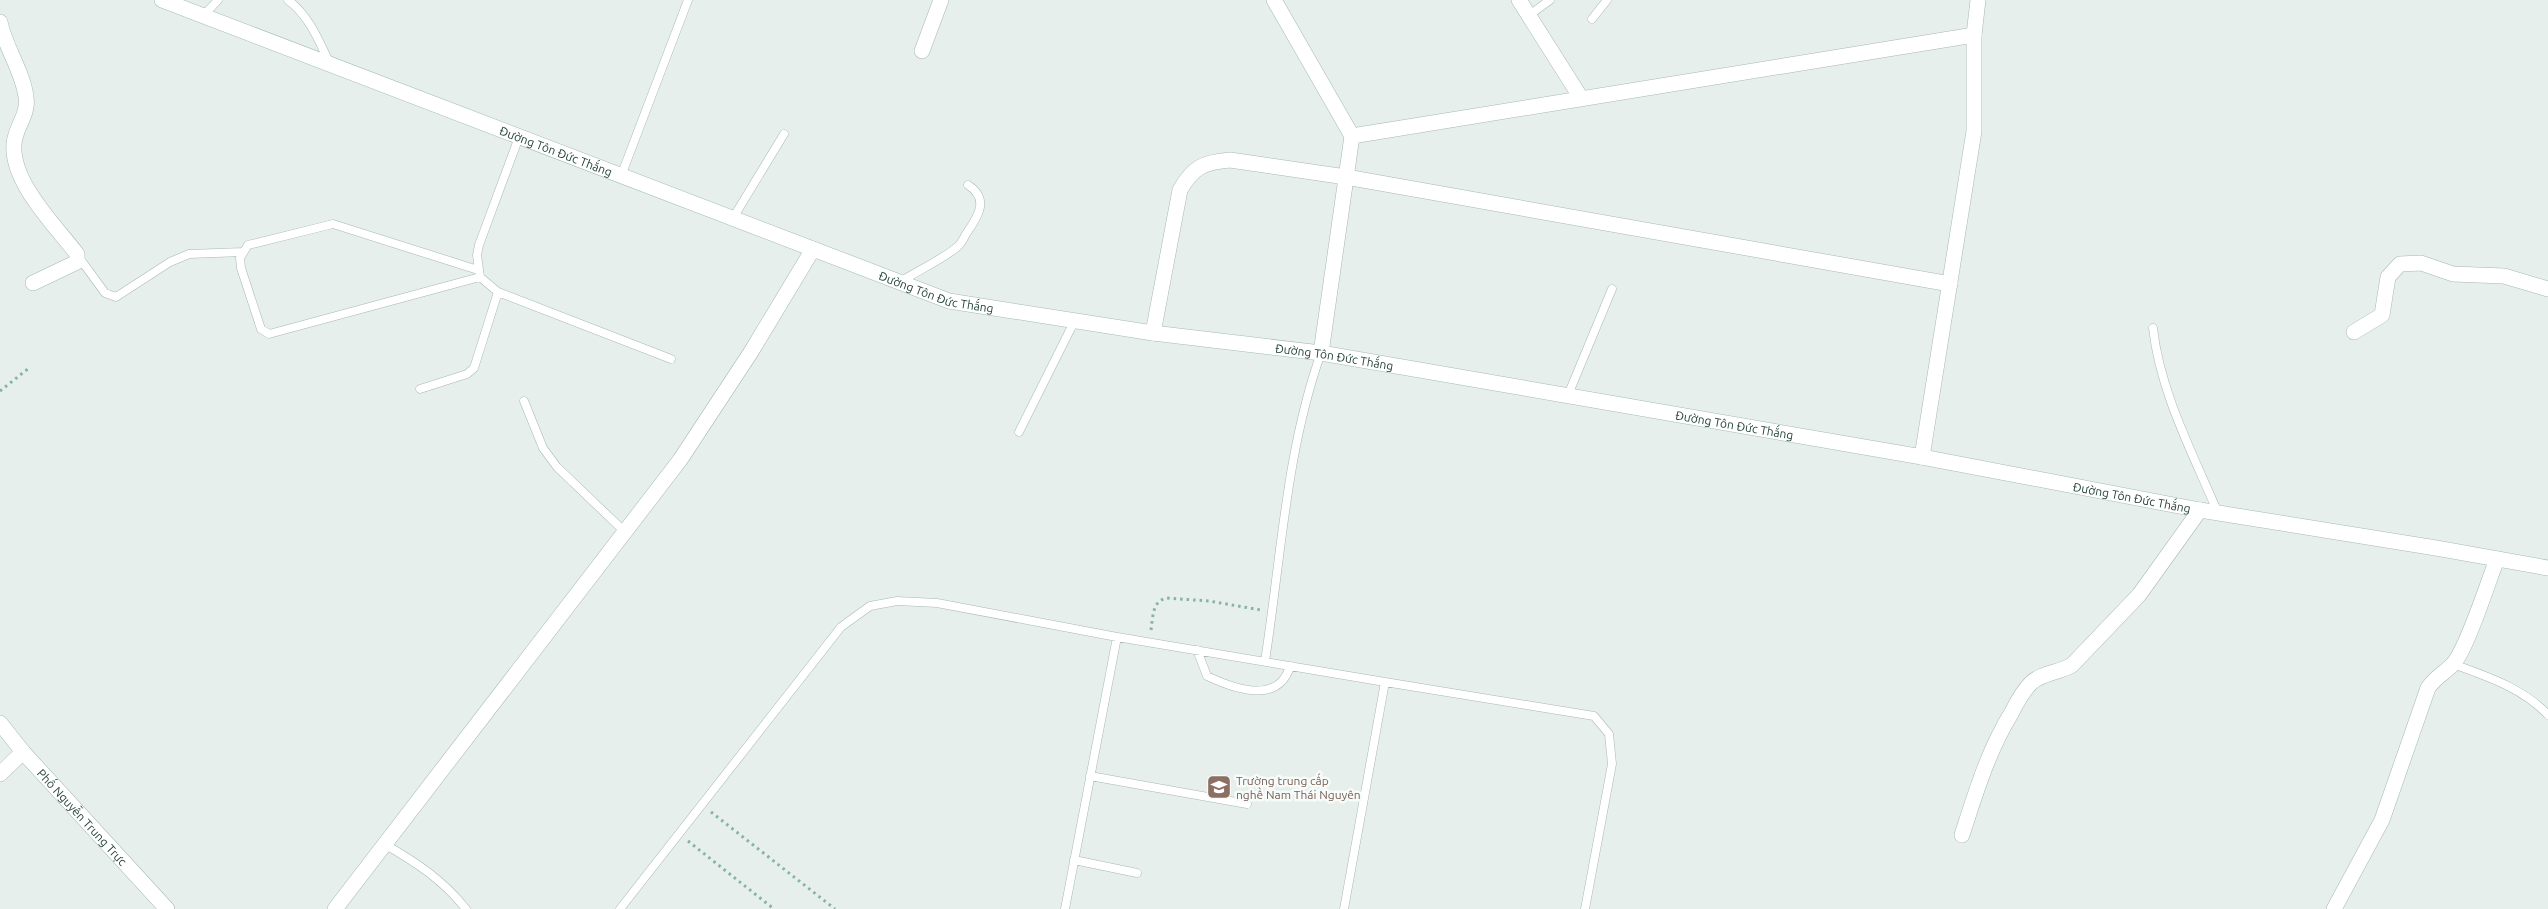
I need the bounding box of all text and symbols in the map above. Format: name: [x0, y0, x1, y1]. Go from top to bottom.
street label: Đường Tôn Đức Thắng: [498, 123, 614, 178]
street label: Đường Tôn Đức Thắng: [877, 268, 995, 314]
street label: Đường Tôn Đức Thắng: [1274, 341, 1395, 372]
street label: Đường Tôn Đức Thắng: [1675, 408, 1795, 441]
street label: Đường Tôn Đức Thắng: [2072, 479, 2192, 515]
street label: Phố Nguyễn Trung Trực: [35, 766, 130, 868]
place label: Trường trung cấp nghề Nam Thái Nguyên: [1236, 773, 1361, 801]
school or university icon: Trường trung cấp nghề Nam Thái Nguyên: [1206, 774, 1232, 800]

